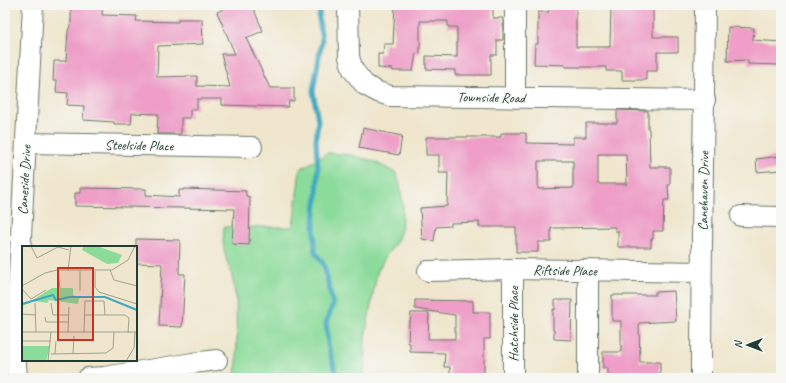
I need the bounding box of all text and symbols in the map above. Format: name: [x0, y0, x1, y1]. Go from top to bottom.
street label: Townside Road: [457, 88, 528, 107]
street label: Steelside Place: [105, 136, 175, 155]
street label: Caneside Drive: [14, 143, 35, 215]
street label: Canehaven Drive: [694, 150, 713, 231]
inset map: [22, 246, 137, 361]
street label: Riftside Place: [533, 261, 598, 280]
street label: Hatchside Place: [505, 285, 522, 362]
north arrow: [728, 325, 768, 365]
text: N: [731, 339, 745, 348]

